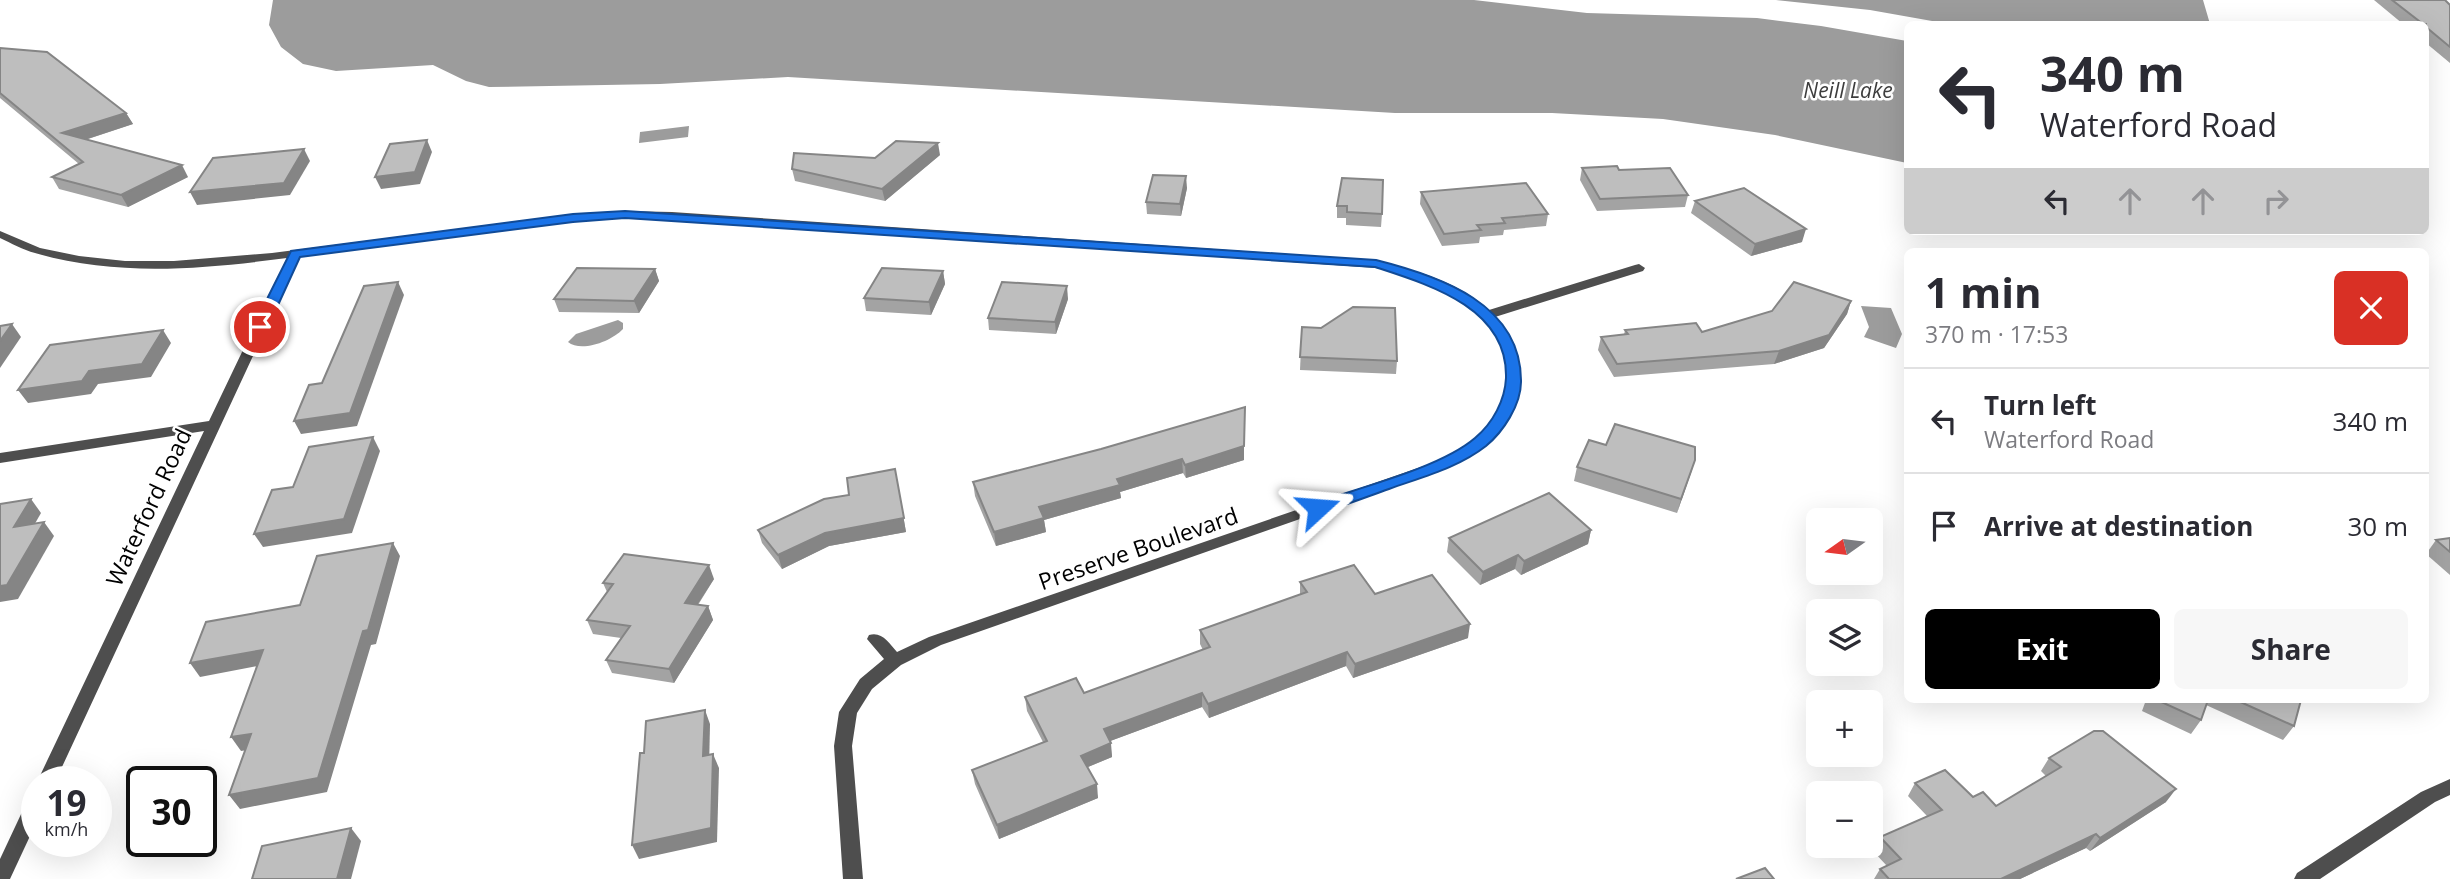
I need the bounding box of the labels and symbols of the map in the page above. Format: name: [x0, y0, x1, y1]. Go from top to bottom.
water label: Neill Lake: [1803, 76, 1893, 104]
pin: [230, 297, 290, 357]
street label: Waterford Road: [97, 423, 199, 591]
position arrow: [1281, 471, 1355, 545]
street label: Preserve Boulevard: [1034, 499, 1242, 597]
north arrow: [1806, 508, 1883, 584]
speed limit sign: 30: [126, 766, 217, 857]

